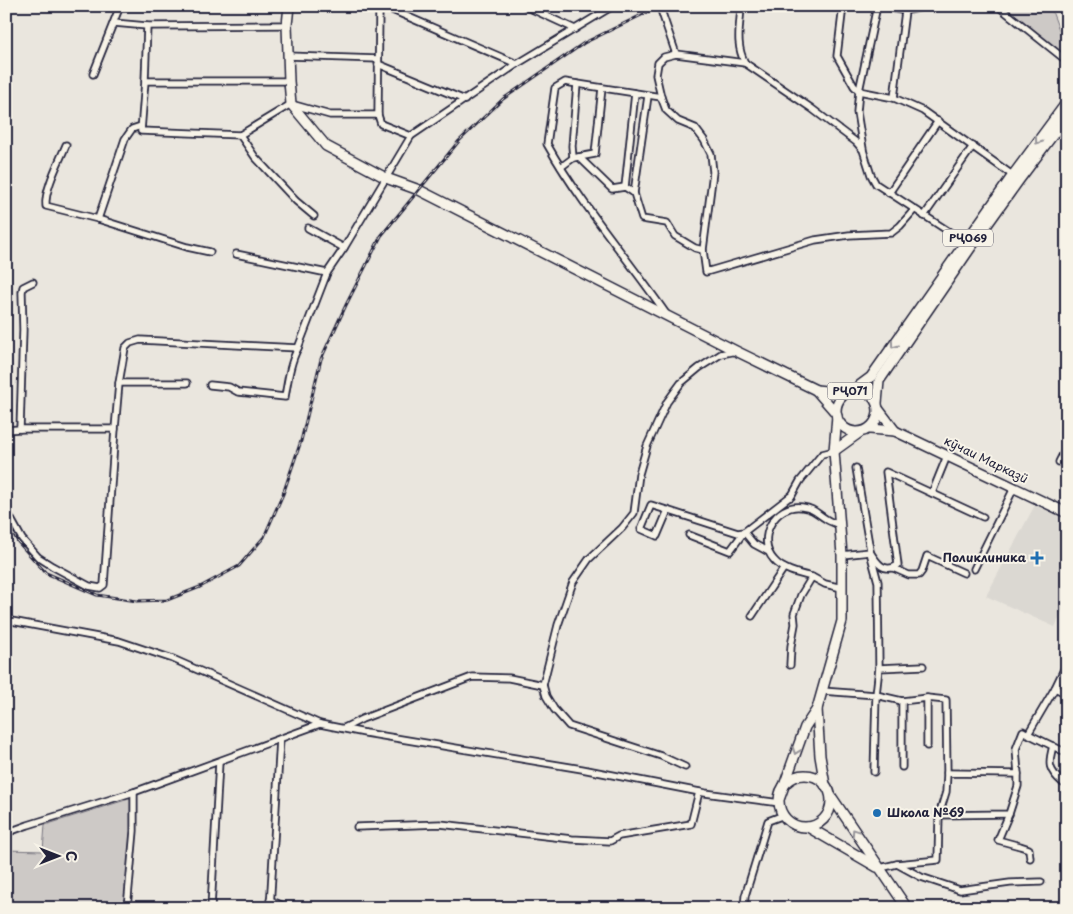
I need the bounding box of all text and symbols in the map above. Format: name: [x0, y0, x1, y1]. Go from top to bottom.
one-way arrow: [1035, 135, 1044, 145]
road number: РҶ069: [943, 230, 993, 247]
one-way arrow: [891, 339, 900, 349]
road number: РҶ071: [828, 382, 872, 400]
street label: кӯчаи Марказӣ: [941, 431, 1032, 487]
place label: Поликлиника: [943, 548, 1027, 566]
marker: Поликлиника: [1030, 551, 1044, 565]
one-way arrow: [792, 747, 802, 755]
place label: Школа №69: [887, 803, 964, 821]
marker: Школа №69: [871, 807, 883, 819]
one-way arrow: [852, 828, 861, 838]
north arrow: [32, 832, 82, 882]
text: С: [61, 851, 82, 861]

